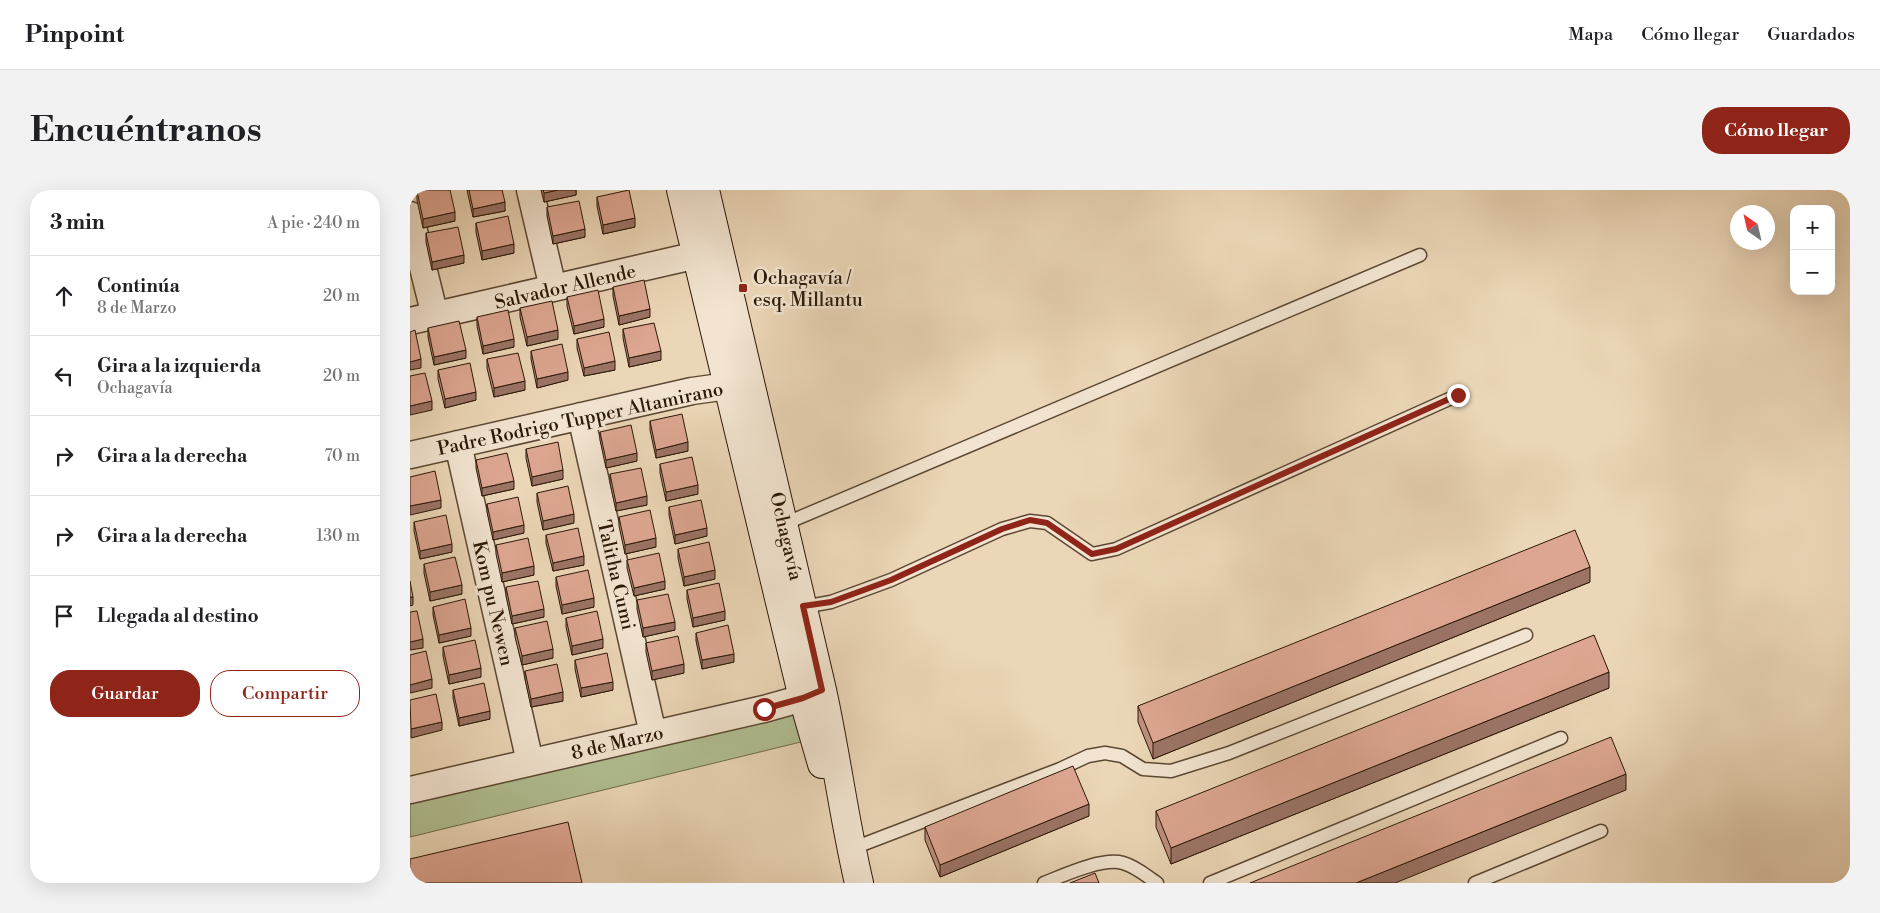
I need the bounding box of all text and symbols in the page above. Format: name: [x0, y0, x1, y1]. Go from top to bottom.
text: Pinpoint: [25, 20, 124, 50]
text: Mapa: [1569, 23, 1613, 46]
text: Cómo llegar: [1641, 23, 1739, 46]
text: Guardados: [1767, 23, 1855, 46]
button: Cómo llegar: [1702, 107, 1850, 154]
text: Encuéntranos: [30, 109, 262, 152]
north arrow: [1730, 205, 1775, 250]
map controls: [1790, 205, 1835, 295]
button: +: [1790, 205, 1835, 250]
text: 3 min: [50, 210, 105, 236]
text: A pie · 240 m: [267, 213, 360, 233]
button: −: [1790, 250, 1835, 295]
street label: Salvador Allende: [492, 259, 638, 315]
place label: Ochagavía / esq. Millantu: [753, 266, 863, 312]
text: Continúa: [97, 274, 180, 298]
icon: ahead: [50, 282, 78, 310]
marker: Ochagavía / esq. Millantu: [737, 282, 749, 294]
text: 20 m: [323, 286, 360, 306]
text: 8 de Marzo: [97, 298, 176, 318]
text: Gira a la izquierda: [97, 354, 261, 378]
icon: left: [50, 362, 78, 390]
text: 20 m: [323, 366, 360, 386]
street label: Padre Rodrigo Tupper Altamirano: [435, 377, 726, 461]
text: Ochagavía: [97, 378, 173, 398]
route end: [1447, 384, 1470, 407]
icon: right: [50, 442, 78, 470]
text: Gira a la derecha: [97, 444, 247, 468]
text: 70 m: [324, 446, 360, 466]
street label: Ochagavía: [764, 490, 808, 583]
street label: Talitha Cumi: [592, 518, 640, 633]
icon: right: [50, 522, 78, 550]
text: Gira a la derecha: [97, 524, 247, 548]
text: 130 m: [316, 526, 360, 546]
street label: Kom pu Newen: [467, 538, 519, 668]
icon: arrive: [50, 602, 78, 630]
text: Llegada al destino: [97, 604, 259, 628]
button: Guardar: [50, 670, 200, 717]
button: Compartir: [210, 670, 360, 717]
route start: [753, 698, 776, 721]
street label: 8 de Marzo: [569, 721, 666, 765]

